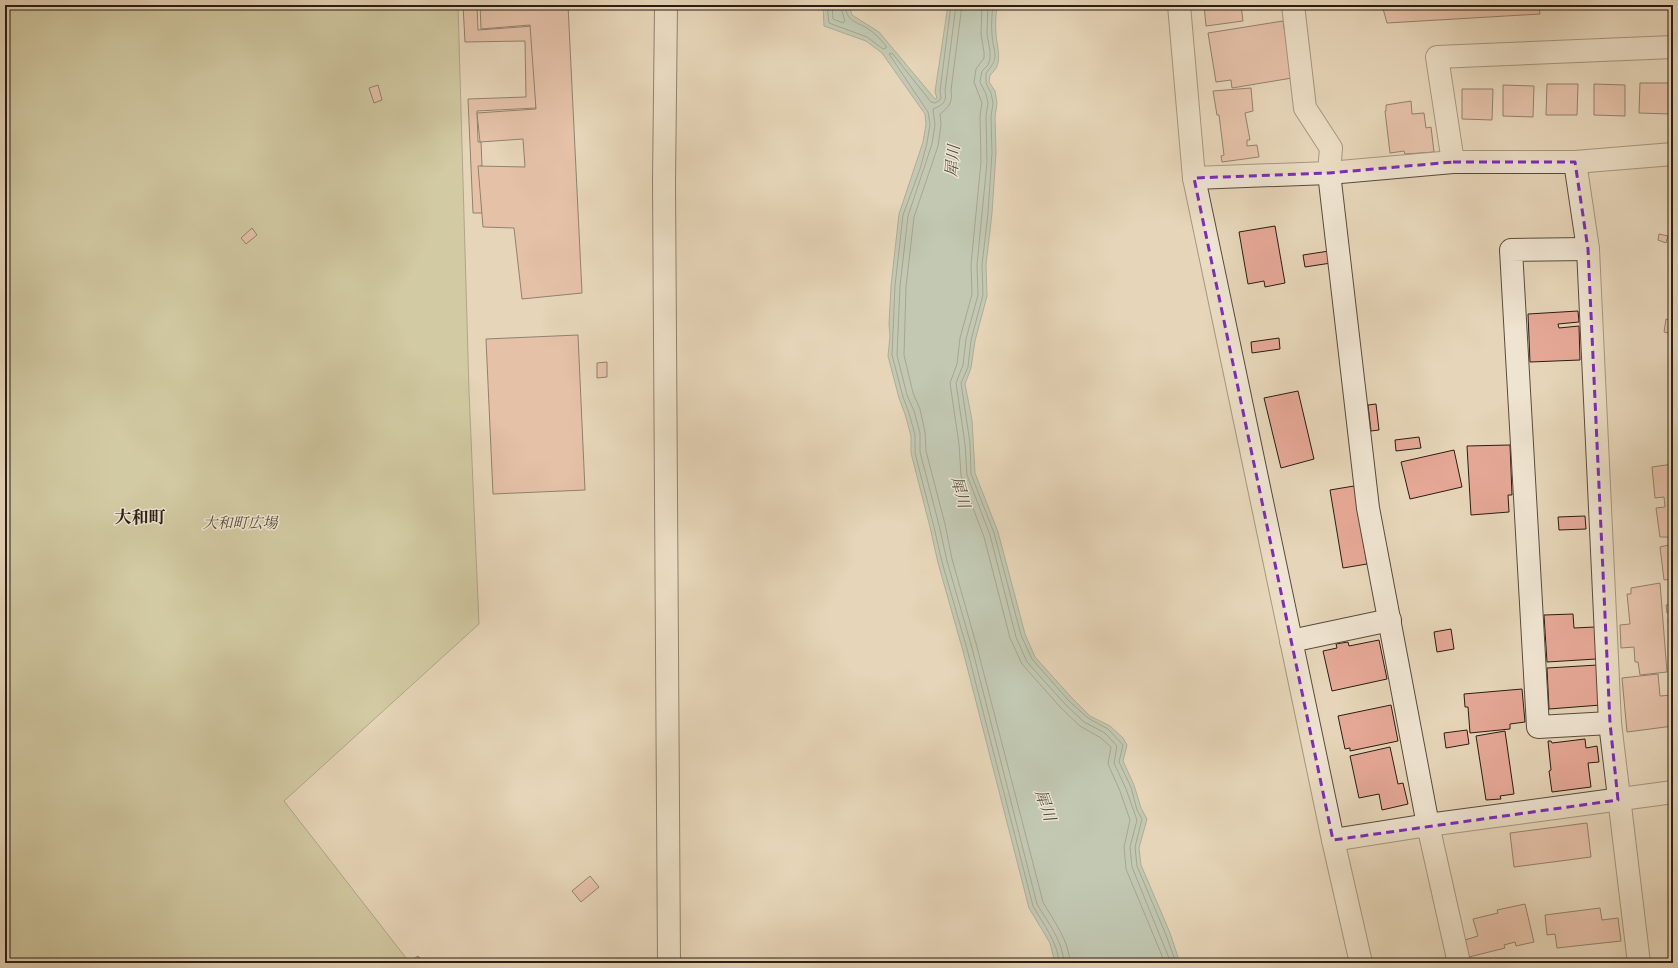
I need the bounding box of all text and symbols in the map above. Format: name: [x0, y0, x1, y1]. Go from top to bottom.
water label: 犀川: [942, 142, 965, 178]
water label: 犀川: [946, 474, 974, 512]
district label: 大和町: [115, 507, 166, 529]
park label: 大和町広場: [202, 514, 279, 533]
water label: 犀川: [1030, 787, 1060, 826]

